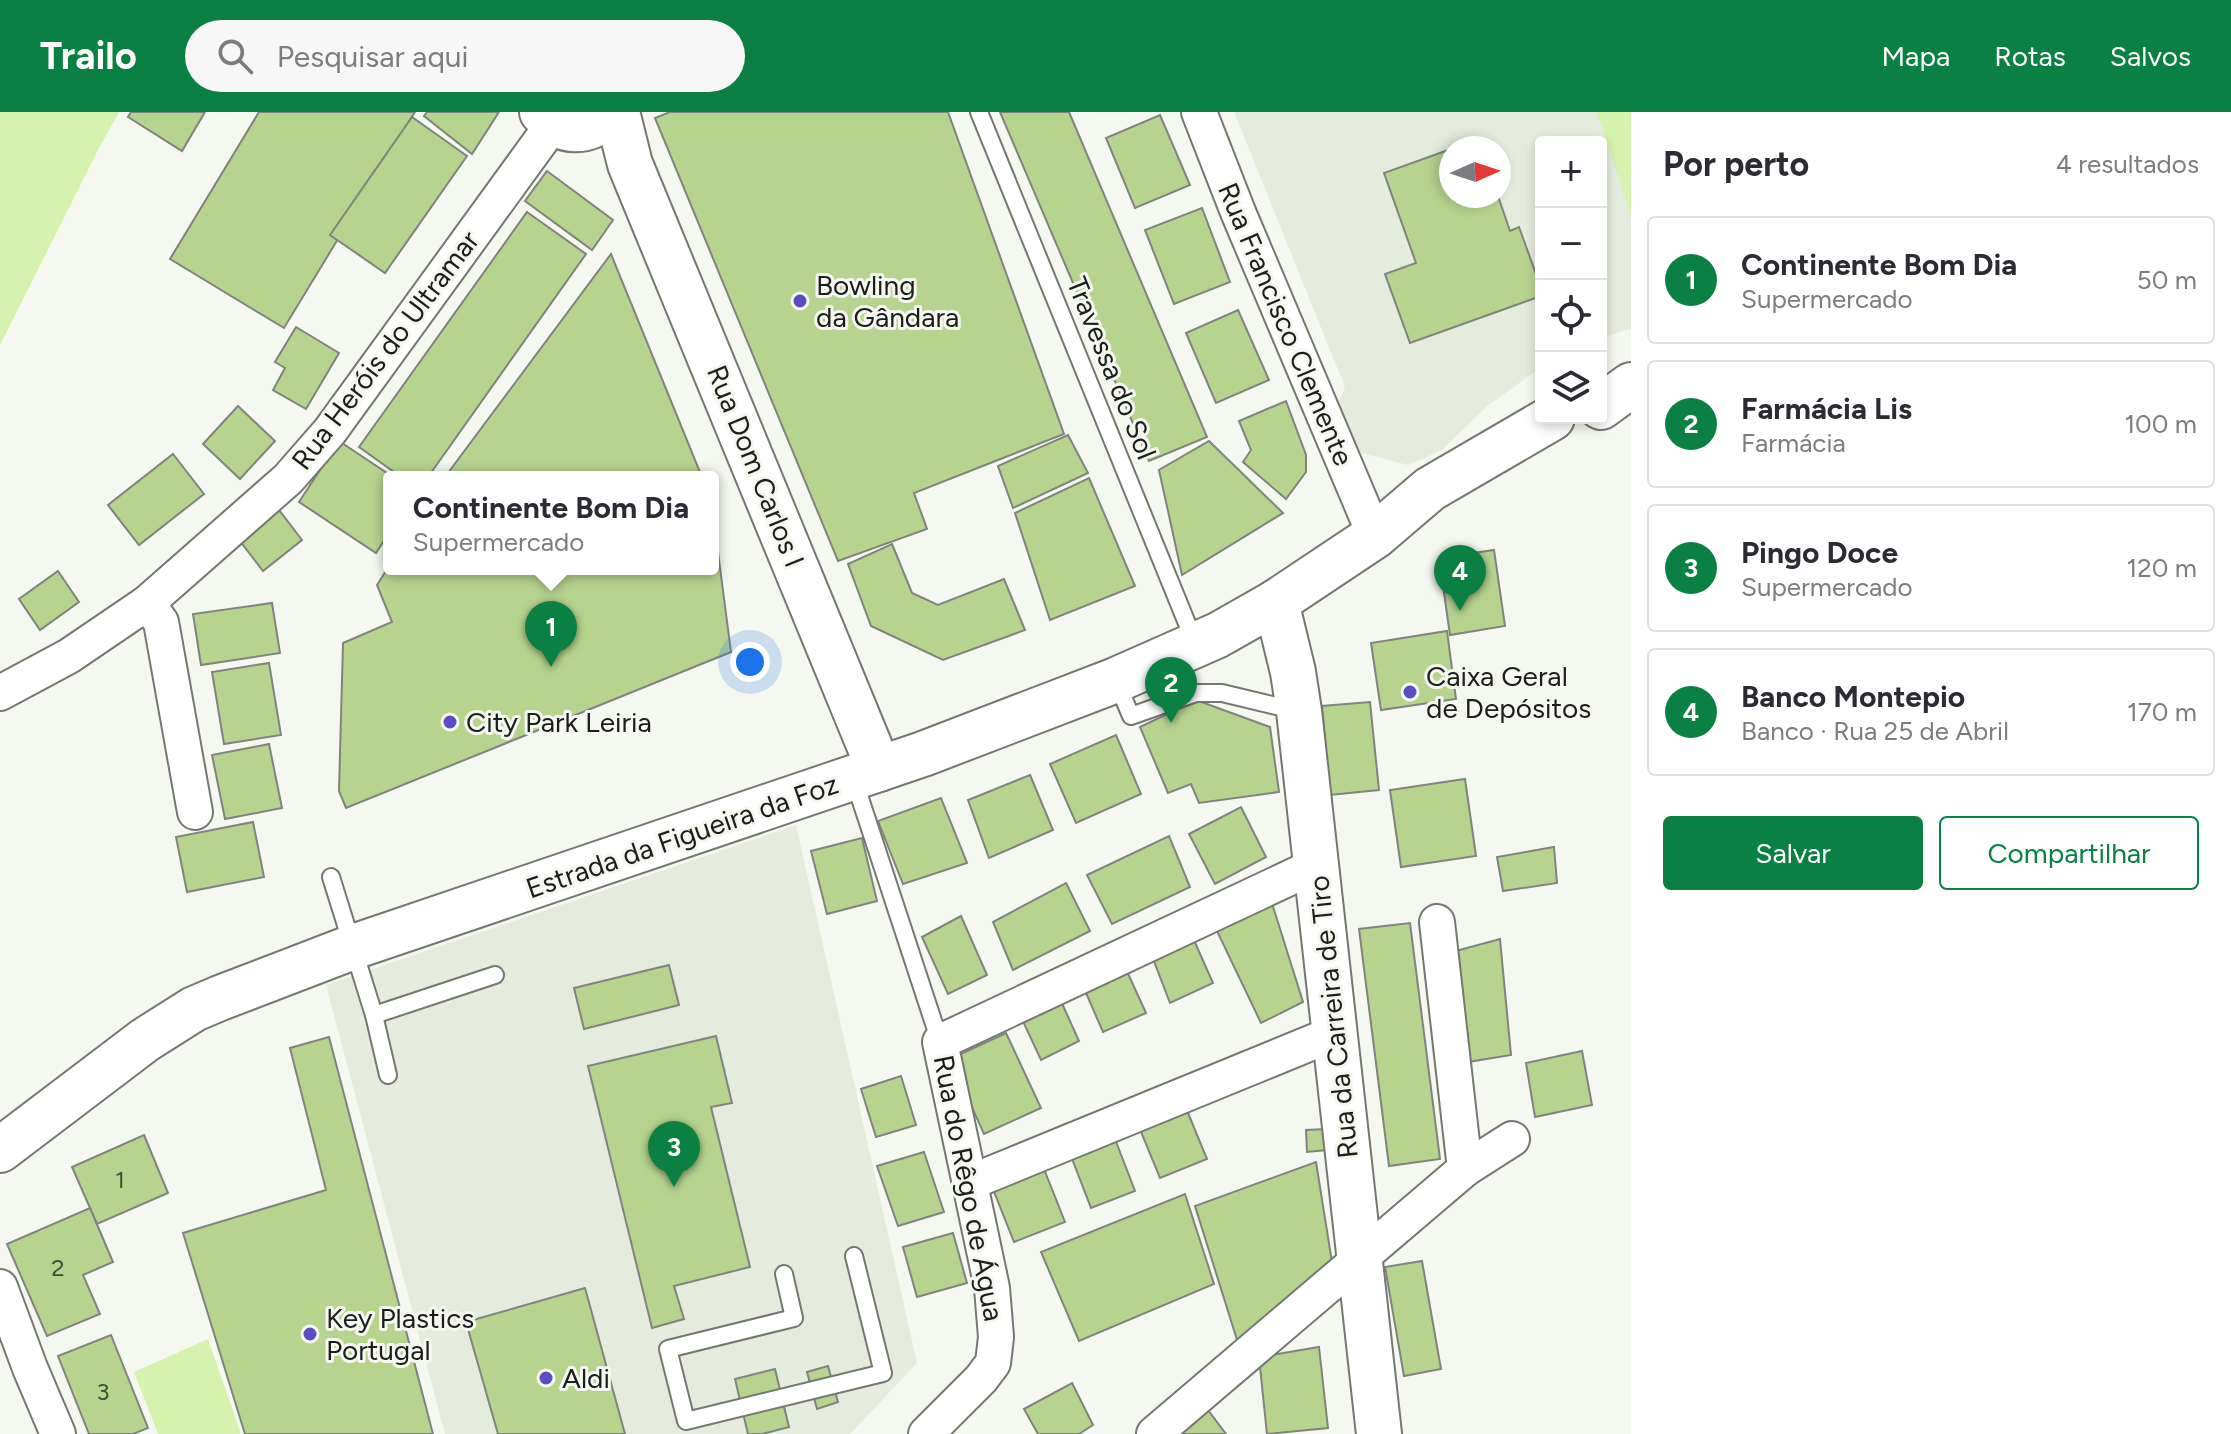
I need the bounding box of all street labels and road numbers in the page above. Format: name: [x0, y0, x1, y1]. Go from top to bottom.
street label: Rua Francisco Clemente: [1211, 178, 1361, 470]
street label: Rua Heróis do Ultramar: [284, 223, 486, 476]
street label: Travessa do Sol: [1060, 272, 1164, 464]
street label: Rua Dom Carlos I: [700, 360, 812, 572]
street label: Estrada da Figueira da Foz: [521, 767, 843, 905]
street label: Rua da Carreira de Tiro: [1301, 874, 1365, 1160]
street label: Rua do Rêgo de Água: [927, 1052, 1011, 1324]

